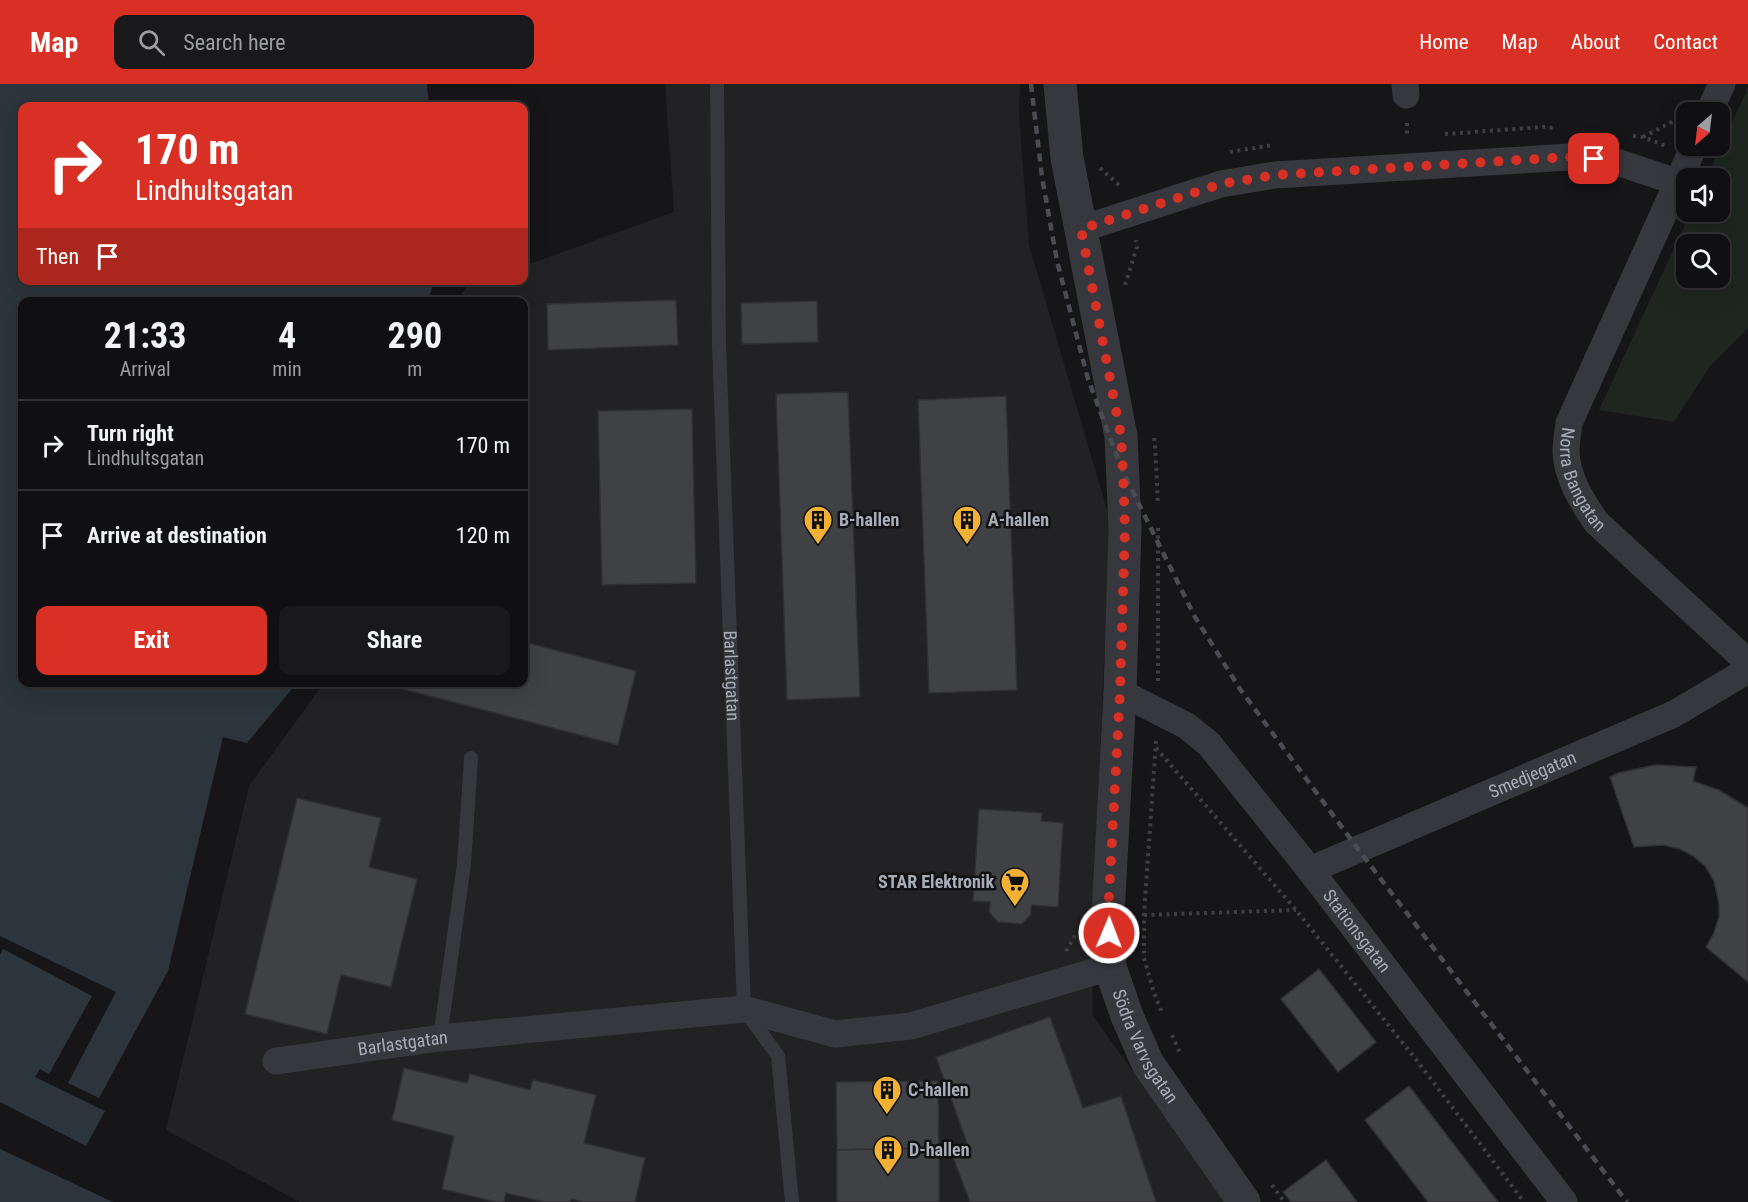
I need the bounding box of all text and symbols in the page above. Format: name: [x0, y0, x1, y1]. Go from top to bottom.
search box: [114, 15, 534, 69]
text: Map: [30, 26, 78, 59]
icon: search: [135, 26, 168, 59]
text: Search here: [183, 30, 286, 55]
text: Home: [1419, 30, 1469, 54]
text: Map: [1502, 30, 1538, 54]
text: About: [1571, 30, 1620, 54]
text: Contact: [1653, 30, 1718, 54]
north arrow: [1676, 102, 1730, 156]
map controls: [1676, 102, 1730, 288]
text: 170 m: [135, 125, 240, 174]
icon: right: [36, 126, 114, 204]
pin: [1568, 133, 1619, 184]
icon: arrive: [1577, 142, 1610, 175]
button: sound: [1676, 168, 1730, 222]
text: Lindhultsgatan: [135, 175, 293, 207]
button: search: [1676, 234, 1730, 288]
icon: arrive: [91, 240, 124, 273]
text: Then: [36, 244, 79, 269]
text: 21:33: [104, 315, 186, 357]
text: 4: [278, 315, 296, 357]
text: 290: [388, 315, 442, 357]
text: Arrival: [120, 357, 171, 381]
text: min: [272, 357, 302, 381]
text: m: [407, 357, 422, 381]
text: Turn right: [87, 421, 174, 446]
street label: Norra Bangatan: [1556, 426, 1610, 536]
icon: right: [36, 429, 69, 462]
text: 170 m: [456, 433, 510, 458]
text: Lindhultsgatan: [87, 446, 204, 470]
building icon: B-hallen: [802, 504, 834, 546]
building icon: A-hallen: [951, 504, 983, 546]
place label: B-hallen: [839, 509, 899, 530]
place label: A-hallen: [988, 509, 1049, 530]
icon: arrive: [36, 519, 69, 552]
text: Arrive at destination: [87, 523, 267, 548]
text: 120 m: [456, 523, 510, 548]
button: Exit: [36, 606, 267, 675]
button: Share: [279, 606, 510, 675]
street label: Barlastgatan: [720, 630, 744, 721]
street label: Smedjegatan: [1485, 746, 1579, 802]
supermarket icon: STAR Elektronik: [999, 866, 1031, 908]
place label: STAR Elektronik: [878, 871, 994, 892]
street label: Stationsgatan: [1319, 885, 1396, 976]
position arrow: [1077, 901, 1141, 965]
street label: Södra Varvsgatan: [1109, 986, 1183, 1107]
street label: Barlastgatan: [356, 1026, 449, 1059]
building icon: C-hallen: [871, 1074, 903, 1116]
place label: C-hallen: [908, 1079, 969, 1100]
building icon: D-hallen: [872, 1134, 904, 1176]
place label: D-hallen: [909, 1139, 970, 1160]

